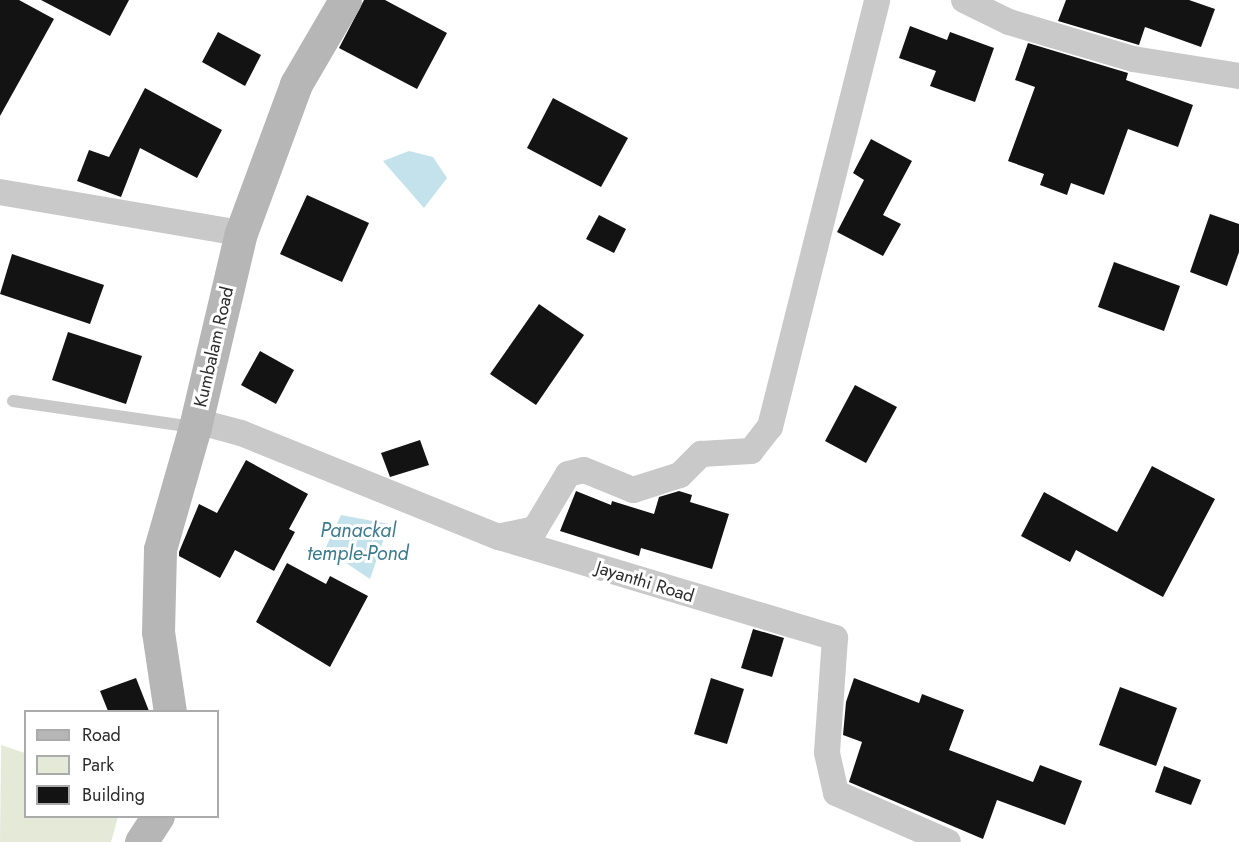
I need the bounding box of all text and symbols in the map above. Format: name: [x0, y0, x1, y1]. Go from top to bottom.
street label: Kumbalam Road: [190, 285, 238, 409]
water label: Panackal temple-Pond: [307, 519, 409, 566]
street label: Jayanthi Road: [593, 557, 697, 607]
legend: [24, 710, 219, 818]
text: Road: [82, 722, 121, 748]
text: Park: [82, 752, 114, 778]
text: Building: [82, 782, 145, 808]

